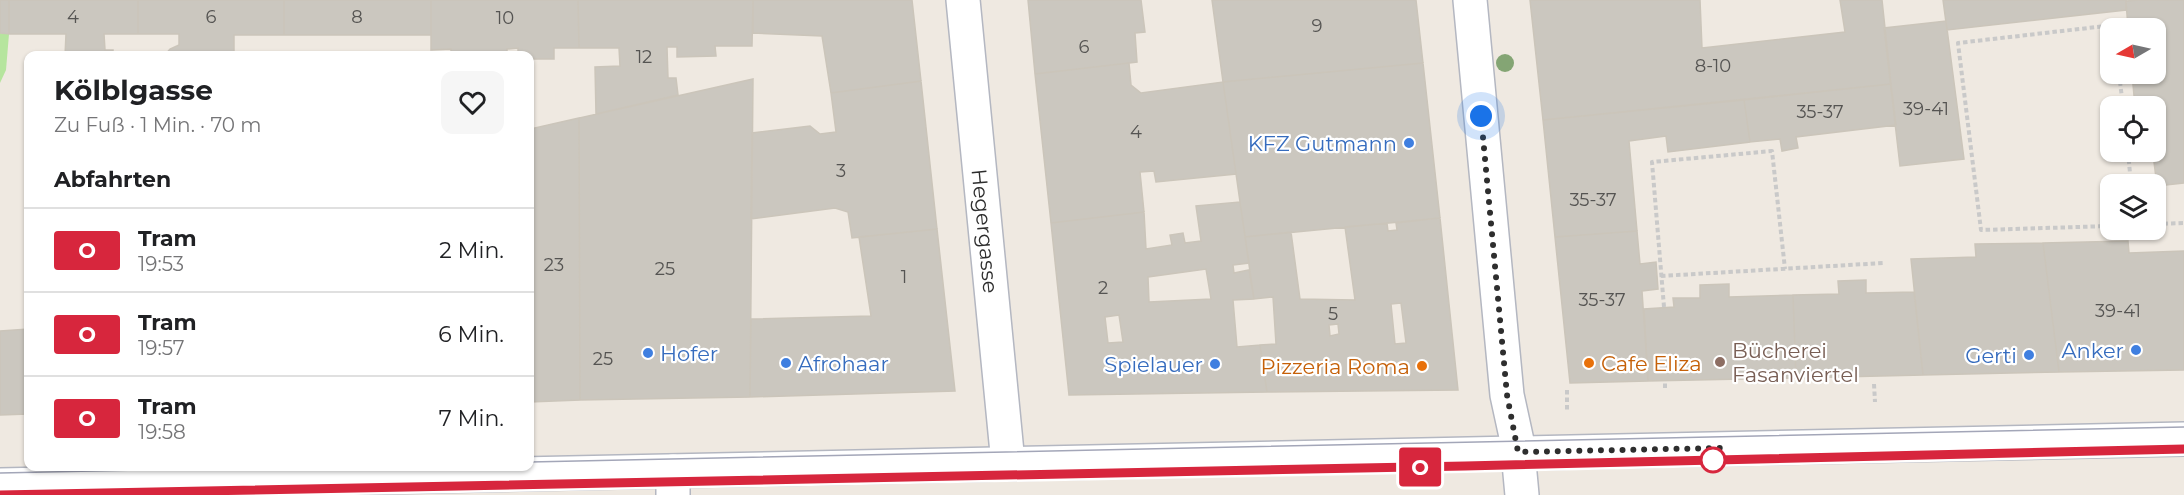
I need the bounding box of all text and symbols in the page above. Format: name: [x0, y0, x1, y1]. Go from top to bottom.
house number: 4: [67, 6, 79, 28]
house number: 6: [206, 6, 217, 28]
house number: 8: [351, 6, 363, 28]
house number: 10: [496, 7, 514, 29]
house number: 9: [1312, 15, 1323, 37]
north arrow: [2100, 18, 2166, 84]
map controls: [2100, 18, 2166, 240]
house number: 6: [1079, 36, 1090, 58]
house number: 12: [636, 46, 652, 68]
house number: 8-10: [1695, 55, 1731, 77]
button: heart: [441, 71, 504, 134]
text: Kölblgasse: [54, 73, 213, 107]
button: locate: [2100, 96, 2166, 162]
house number: 39-41: [1903, 98, 1949, 120]
your location: [1466, 101, 1496, 131]
house number: 35-37: [1796, 101, 1844, 123]
text: Zu Fuß · 1 Min. · 70 m: [54, 113, 261, 137]
house number: 4: [1130, 121, 1142, 143]
place label: KFZ Gutmann: [1248, 131, 1397, 156]
marker: KFZ Gutmann: [1402, 136, 1416, 150]
house number: 3: [836, 160, 846, 182]
text: Abfahrten: [54, 166, 171, 193]
street label: Hegergasse: [967, 168, 1004, 294]
button: layers: [2100, 174, 2166, 240]
house number: 35-37: [1569, 189, 1617, 211]
text: Tram: [138, 225, 197, 252]
text: 2 Min.: [439, 237, 504, 264]
text: O: [78, 238, 96, 263]
text: 19:53: [138, 252, 184, 276]
house number: 23: [544, 254, 564, 276]
house number: 25: [655, 258, 675, 280]
house number: 1: [901, 266, 907, 288]
house number: 2: [1098, 277, 1108, 299]
house number: 35-37: [1578, 289, 1626, 311]
house number: 39-41: [2095, 300, 2141, 322]
house number: 5: [1328, 303, 1338, 325]
text: Tram: [138, 309, 197, 336]
text: 6 Min.: [438, 321, 504, 348]
text: O: [78, 322, 96, 347]
text: 19:57: [138, 336, 184, 360]
place label: Bücherei Fasanviertel: [1732, 338, 1859, 387]
place label: Anker: [2062, 338, 2124, 363]
place label: Hofer: [660, 341, 718, 366]
place label: Gerti: [1965, 343, 2017, 368]
marker: Anker: [2129, 343, 2143, 357]
marker: Hofer: [641, 346, 655, 360]
house number: 25: [593, 348, 613, 370]
marker: Gerti: [2022, 348, 2036, 362]
place label: Afrohaar: [798, 351, 889, 376]
place label: Cafe Eliza: [1601, 351, 1702, 376]
place label: Spielauer: [1104, 352, 1203, 377]
place label: Pizzeria Roma: [1260, 354, 1410, 379]
marker: Bücherei Fasanviertel: [1713, 355, 1727, 369]
marker: Afrohaar: [779, 356, 793, 370]
marker: Cafe Eliza: [1582, 356, 1596, 370]
marker: Spielauer: [1208, 357, 1222, 371]
marker: Pizzeria Roma: [1415, 359, 1429, 373]
text: Tram: [138, 393, 197, 420]
text: 7 Min.: [439, 405, 504, 432]
text: O: [78, 406, 96, 431]
text: 19:58: [138, 420, 186, 444]
unlabelled marker: [1700, 447, 1726, 473]
line badge: O: [1400, 448, 1440, 486]
text: O: [1411, 455, 1429, 480]

